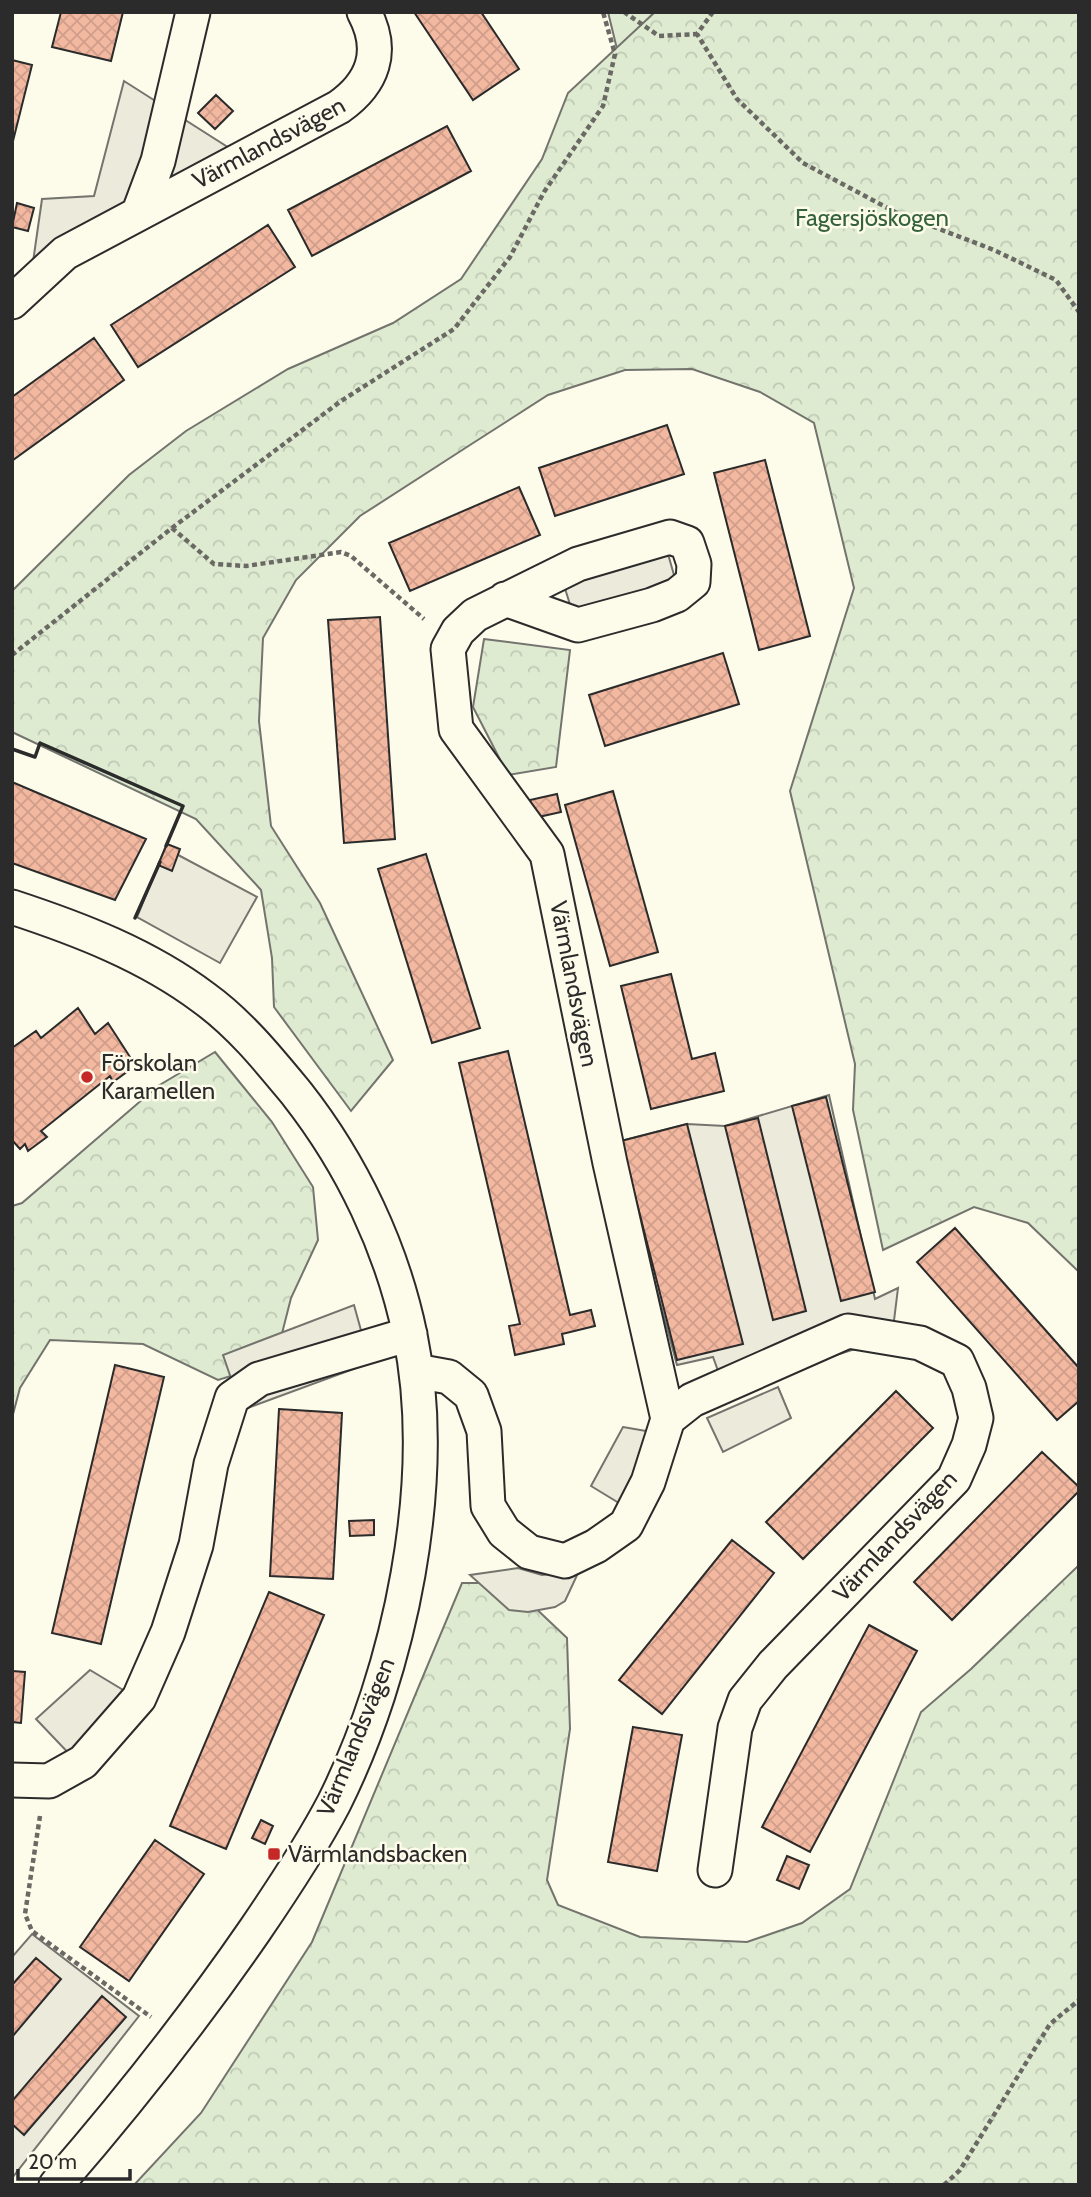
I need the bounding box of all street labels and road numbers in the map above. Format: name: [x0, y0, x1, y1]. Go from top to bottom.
street label: Värmlandsvägen: [188, 90, 350, 195]
street label: Värmlandsvägen: [544, 898, 605, 1069]
street label: Värmlandsvägen: [827, 1464, 963, 1607]
street label: Värmlandsvägen: [311, 1653, 401, 1820]

